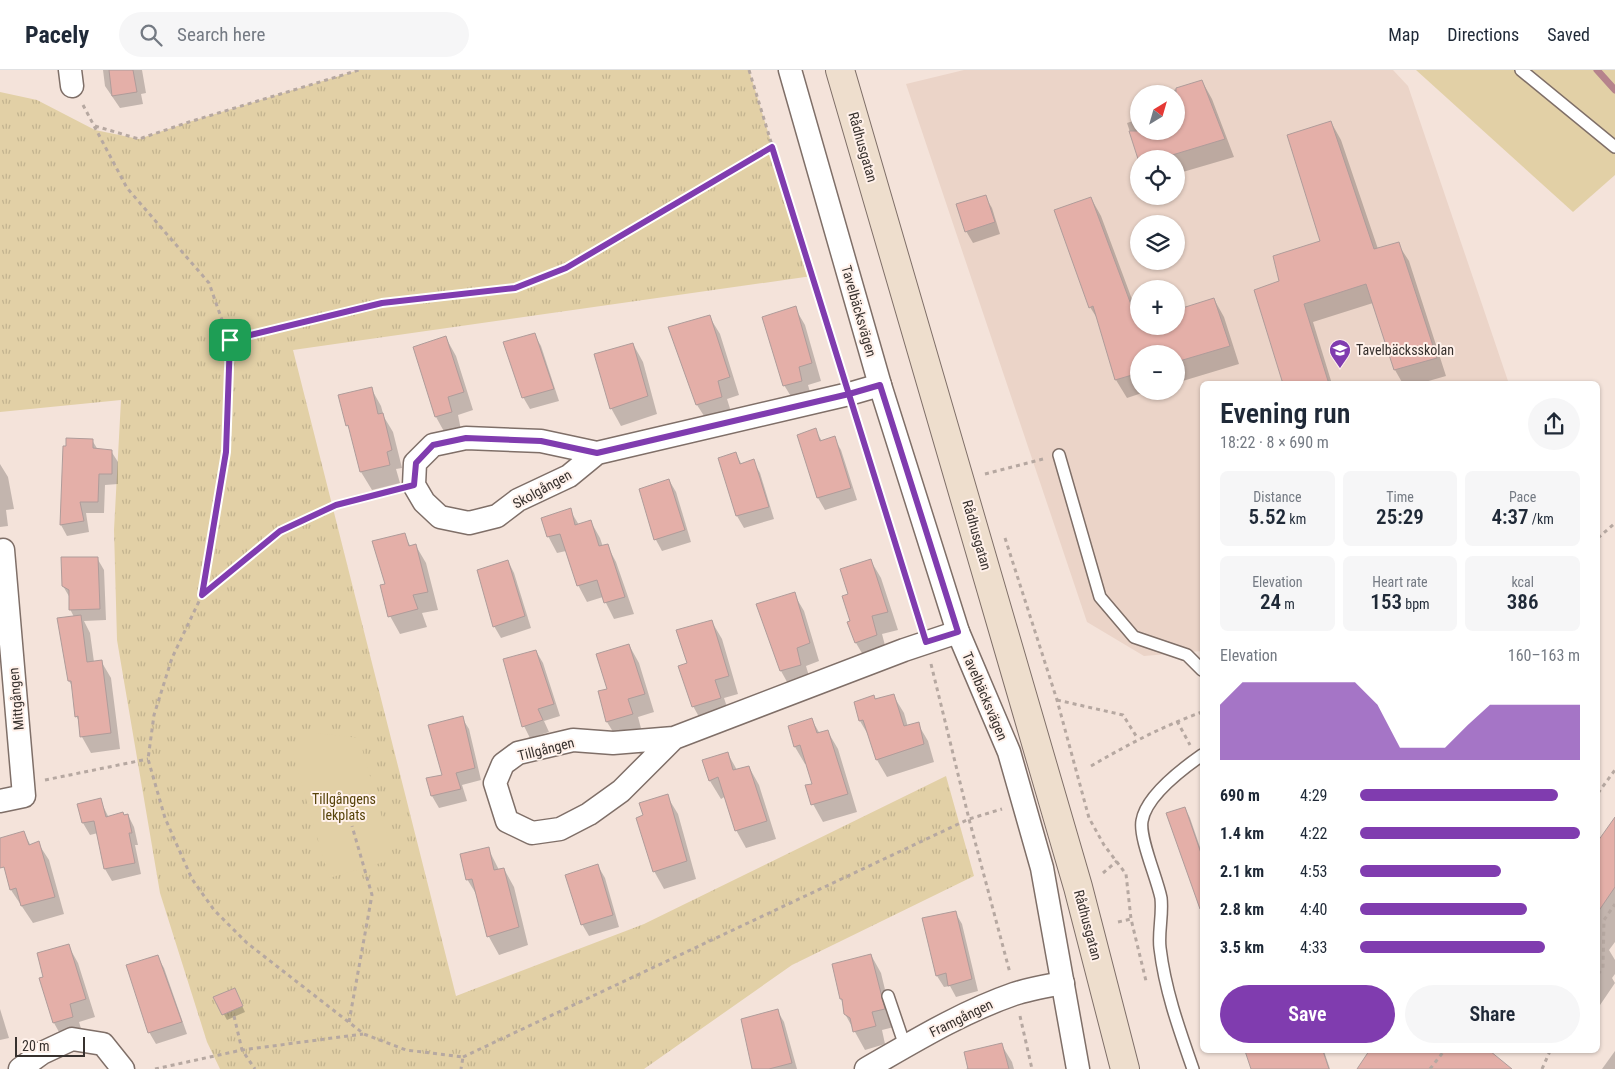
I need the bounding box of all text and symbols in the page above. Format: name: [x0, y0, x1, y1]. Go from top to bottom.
search box: [119, 12, 469, 57]
text: Pacely: [25, 21, 89, 49]
icon: search: [137, 21, 165, 49]
text: Search here: [177, 23, 265, 46]
text: Map: [1388, 24, 1419, 45]
text: Directions: [1447, 24, 1519, 45]
text: Saved: [1547, 24, 1590, 45]
north arrow: [1130, 85, 1185, 140]
map controls: [1130, 85, 1185, 400]
street label: Rådhusgatan: [845, 110, 881, 184]
button: locate: [1130, 150, 1185, 205]
button: layers: [1130, 215, 1185, 270]
street label: Tavelbäcksvägen: [838, 263, 880, 359]
button: +: [1130, 280, 1185, 335]
pin: [209, 319, 251, 361]
icon: arrive: [216, 326, 244, 354]
school or university icon: Tavelbäcksskolan: [1328, 338, 1352, 369]
place label: Tavelbäcksskolan: [1356, 342, 1454, 358]
button: −: [1130, 345, 1185, 400]
text: Evening run: [1220, 397, 1350, 430]
button: share: [1528, 398, 1580, 450]
text: 18:22 · 8 × 690 m: [1220, 433, 1329, 452]
street label: Skolgången: [510, 466, 574, 512]
text: Distance: [1253, 489, 1301, 505]
text: Time: [1386, 489, 1414, 505]
text: Pace: [1509, 489, 1536, 505]
street label: Rådhusgatan: [959, 498, 995, 572]
text: 5.52: [1248, 505, 1286, 529]
text: 25:29: [1376, 505, 1424, 529]
text: 4:37: [1491, 505, 1529, 529]
text: km: [1286, 511, 1306, 527]
text: /km: [1529, 511, 1554, 527]
text: Elevation: [1252, 574, 1303, 590]
text: Heart rate: [1372, 574, 1428, 590]
text: kcal: [1511, 574, 1534, 590]
text: 24: [1260, 590, 1281, 614]
text: 153: [1370, 590, 1402, 614]
text: 386: [1507, 590, 1539, 614]
text: m: [1281, 596, 1295, 612]
text: bpm: [1402, 596, 1430, 612]
text: Elevation: [1220, 646, 1278, 665]
text: 160–163 m: [1508, 646, 1580, 665]
street label: Tavelbäcksvägen: [959, 649, 1011, 743]
street label: Mittgången: [5, 667, 27, 731]
street label: Tillgången: [516, 734, 576, 764]
text: 690 m: [1220, 786, 1260, 805]
text: 4:29: [1300, 786, 1327, 805]
park label: Tillgångens lekplats: [312, 791, 376, 823]
text: 1.4 km: [1220, 824, 1264, 843]
text: 4:22: [1300, 824, 1327, 843]
text: 2.1 km: [1220, 862, 1264, 881]
text: 4:53: [1300, 862, 1327, 881]
street label: Rådhusgatan: [1071, 888, 1105, 962]
text: 2.8 km: [1220, 900, 1264, 919]
text: 4:40: [1300, 900, 1327, 919]
text: 3.5 km: [1220, 938, 1264, 957]
text: 4:33: [1300, 938, 1327, 957]
button: Save: [1220, 985, 1395, 1043]
button: Share: [1405, 985, 1580, 1043]
street label: Framgången: [927, 996, 995, 1040]
scale bar: [15, 1034, 85, 1057]
text: 20 m: [22, 1038, 50, 1054]

